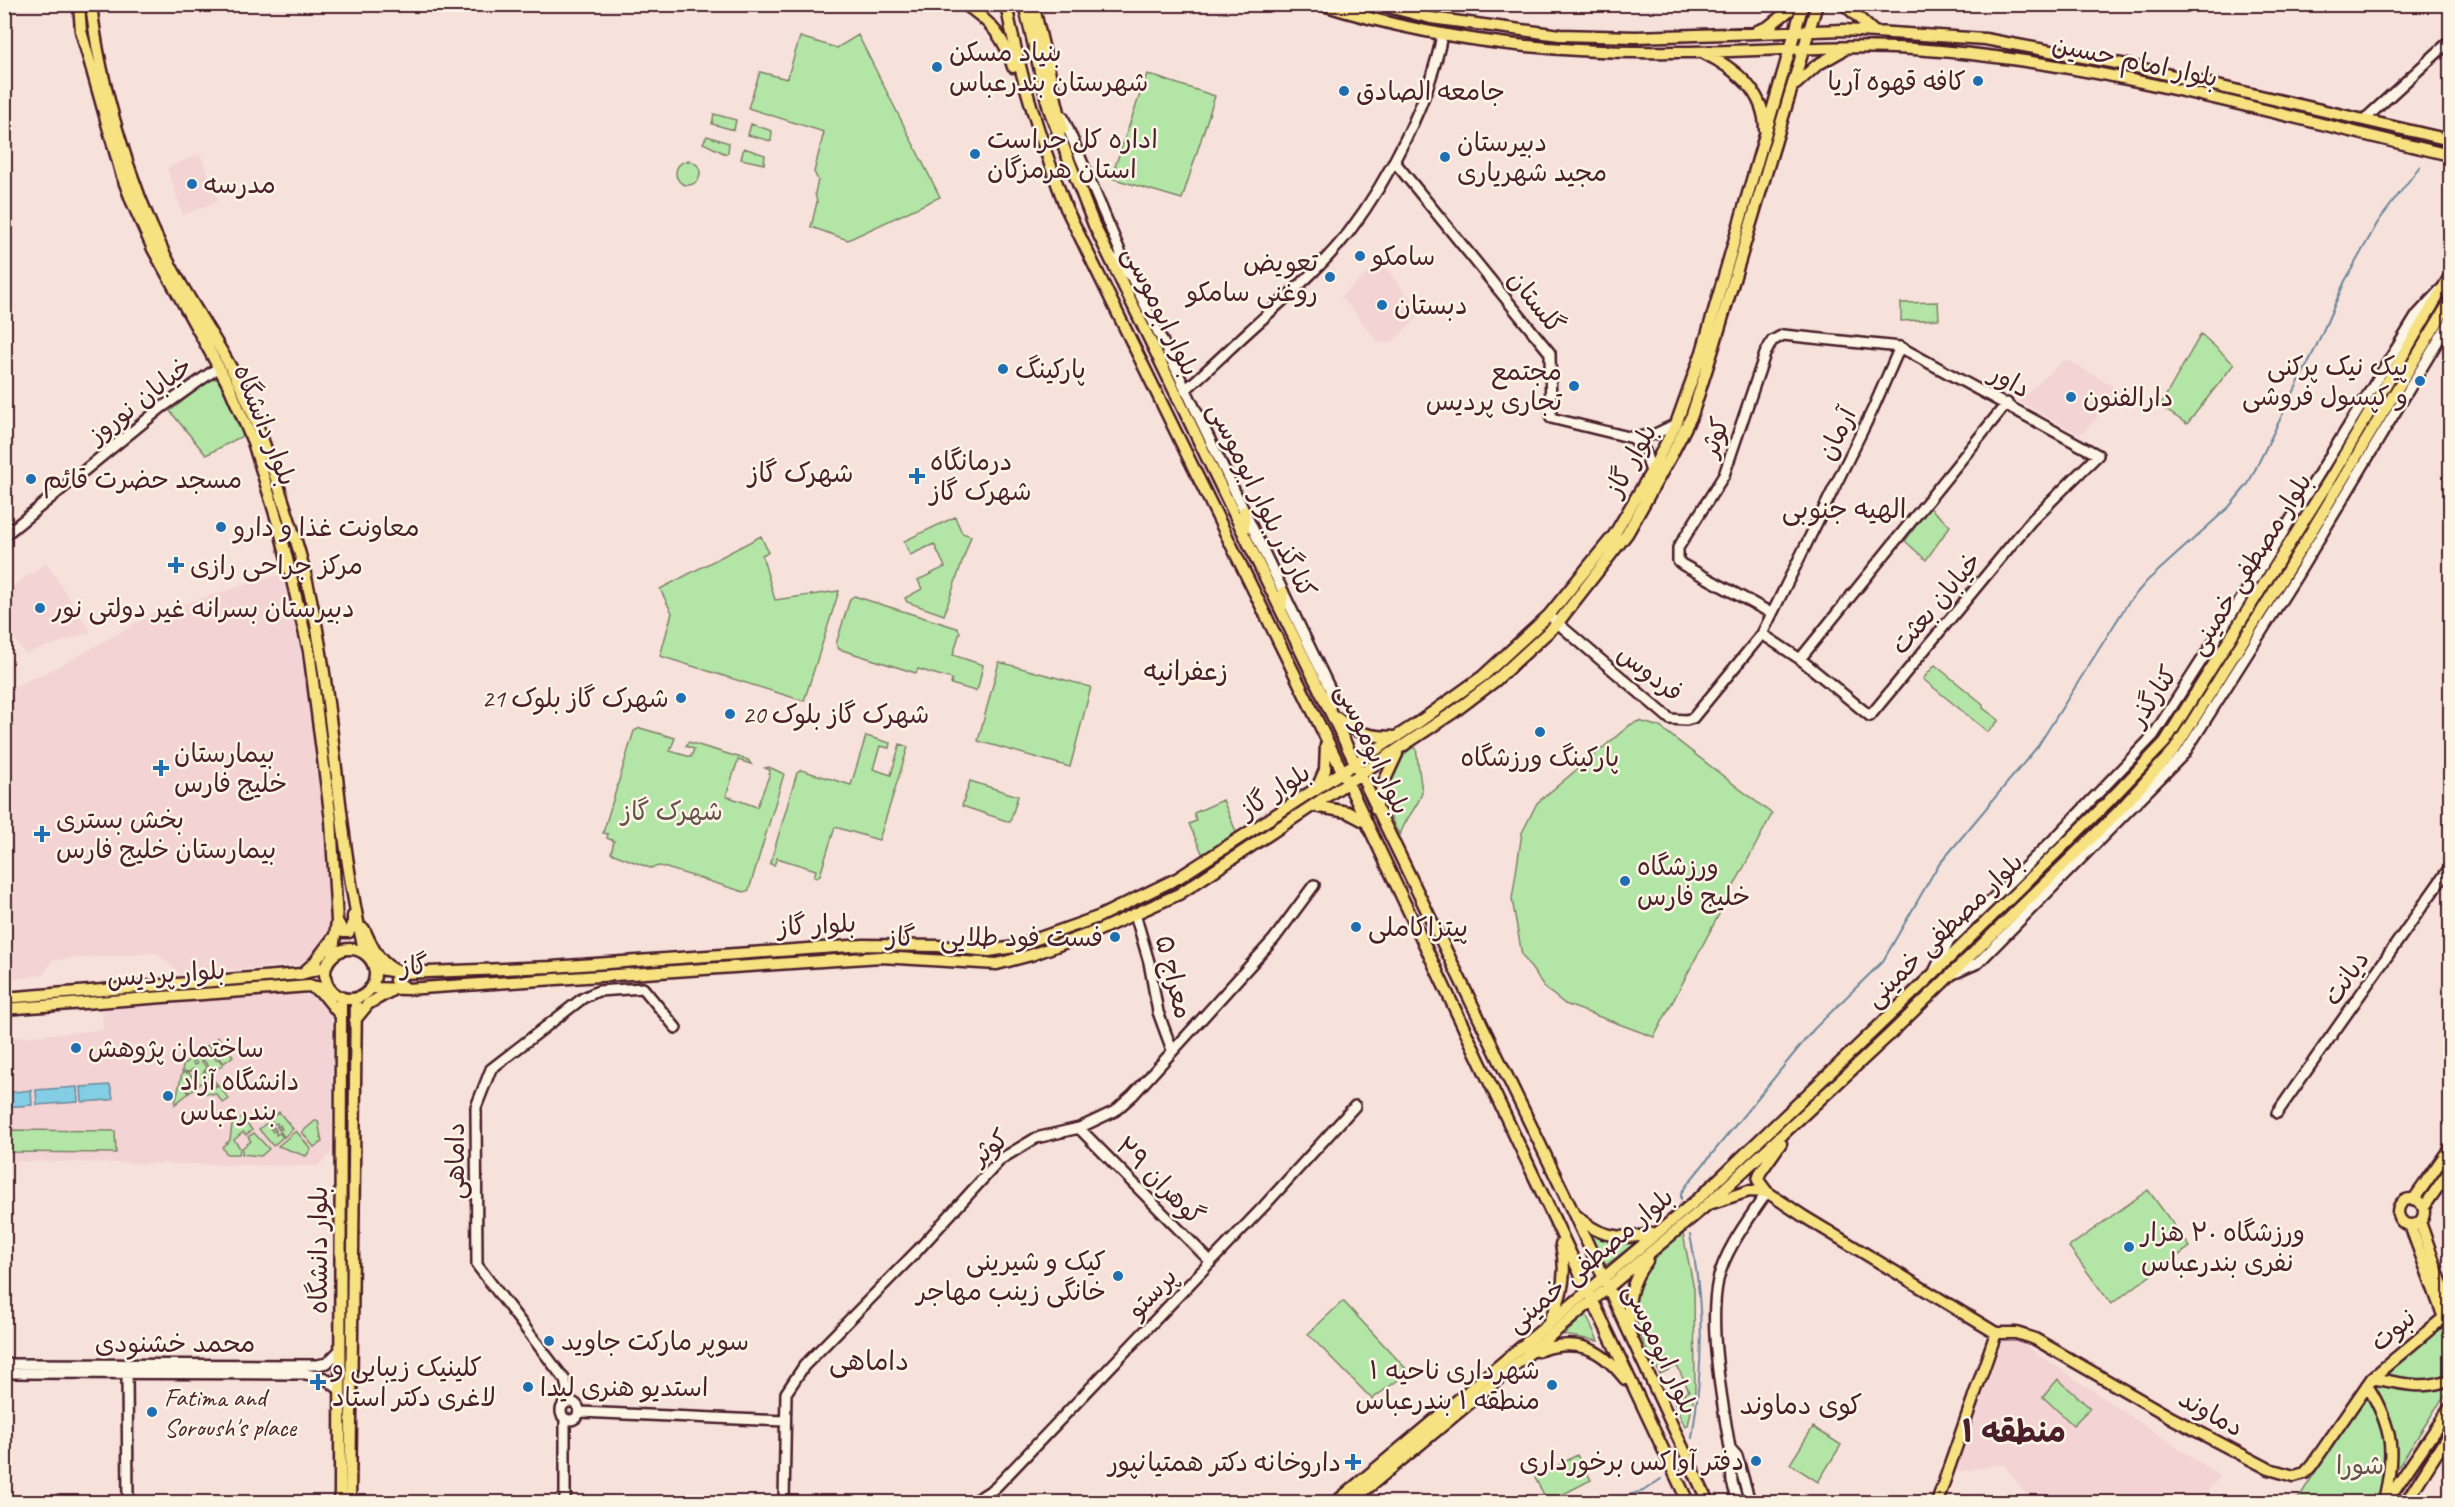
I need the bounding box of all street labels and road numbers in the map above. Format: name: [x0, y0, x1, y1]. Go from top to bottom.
street label: بلوار امام حسین: [2049, 27, 2221, 98]
street label: بلوار ابوموسی: [1115, 240, 1207, 382]
street label: گلستان: [1500, 263, 1572, 341]
street label: خیابان نوروز: [80, 349, 199, 452]
street label: داور: [1982, 356, 2036, 405]
street label: بلوار دانشگاه: [226, 359, 304, 491]
street label: کنارگذر بلوار ابوموسی: [1200, 397, 1324, 603]
street label: آرمان: [1810, 401, 1865, 466]
street label: کوثر: [1692, 413, 1737, 463]
street label: بلوار گاز: [1597, 418, 1664, 504]
street label: بلوار مصطفی خمینی: [2181, 467, 2319, 661]
street label: خیابان بعثت: [1883, 545, 1989, 661]
street label: فردوس: [1610, 637, 1690, 709]
street label: کنارگذر: [2120, 659, 2185, 734]
street label: بلوار ابوموسی: [1328, 678, 1418, 820]
street label: بلوار گاز: [1232, 756, 1317, 827]
street label: بلوار مصطفی خمینی: [1858, 846, 2030, 1014]
street label: بلوار گاز: [775, 906, 857, 944]
street label: گاز: [884, 920, 916, 954]
street label: معراج ۵: [1147, 932, 1200, 1023]
street label: دیانت: [2315, 944, 2377, 1012]
street label: گاز: [397, 949, 429, 983]
street label: بلوار پردیس: [106, 953, 226, 995]
street label: کوثر: [963, 1122, 1016, 1174]
street label: داماهی: [439, 1123, 472, 1199]
street label: گوهران ۲۹: [1109, 1130, 1211, 1232]
street label: بلوار مصطفی خمینی: [1500, 1180, 1680, 1340]
street label: بلوار دانشگاه: [302, 1186, 335, 1314]
street label: پرستو: [1119, 1261, 1184, 1326]
street label: بلوار ابوموسی: [1616, 1278, 1706, 1420]
street label: نبوت: [2363, 1301, 2423, 1359]
street label: محمد خشنودی: [95, 1327, 255, 1360]
street label: دماوند: [2173, 1382, 2249, 1444]

